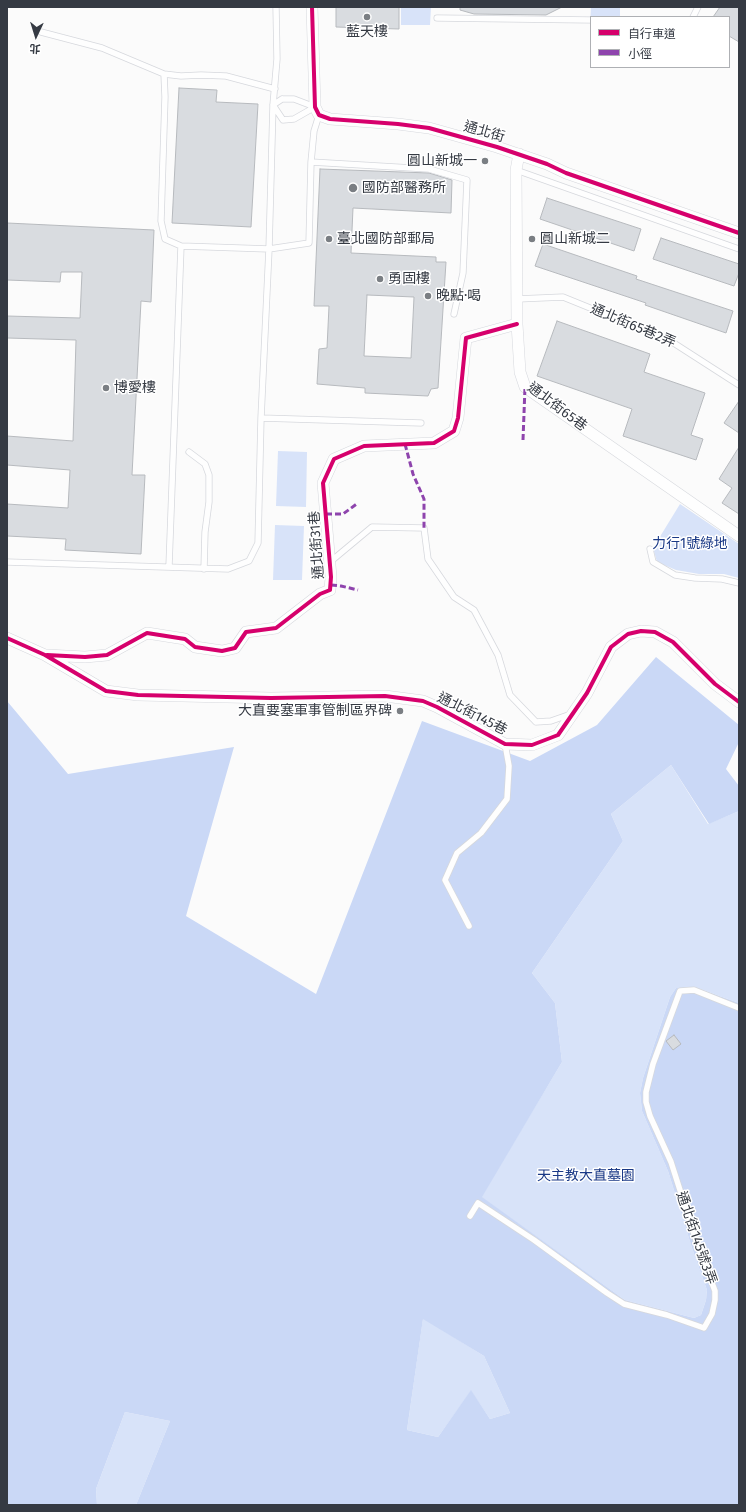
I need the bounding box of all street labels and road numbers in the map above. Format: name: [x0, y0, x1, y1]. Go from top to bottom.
street label: 通北街: [461, 118, 507, 146]
street label: 通北街65巷2弄: [588, 300, 678, 352]
street label: 通北街65巷: [524, 379, 590, 435]
street label: 通北街31巷: [306, 510, 328, 580]
street label: 通北街145巷: [434, 689, 510, 739]
street label: 通北街145號3弄: [672, 1189, 720, 1287]

